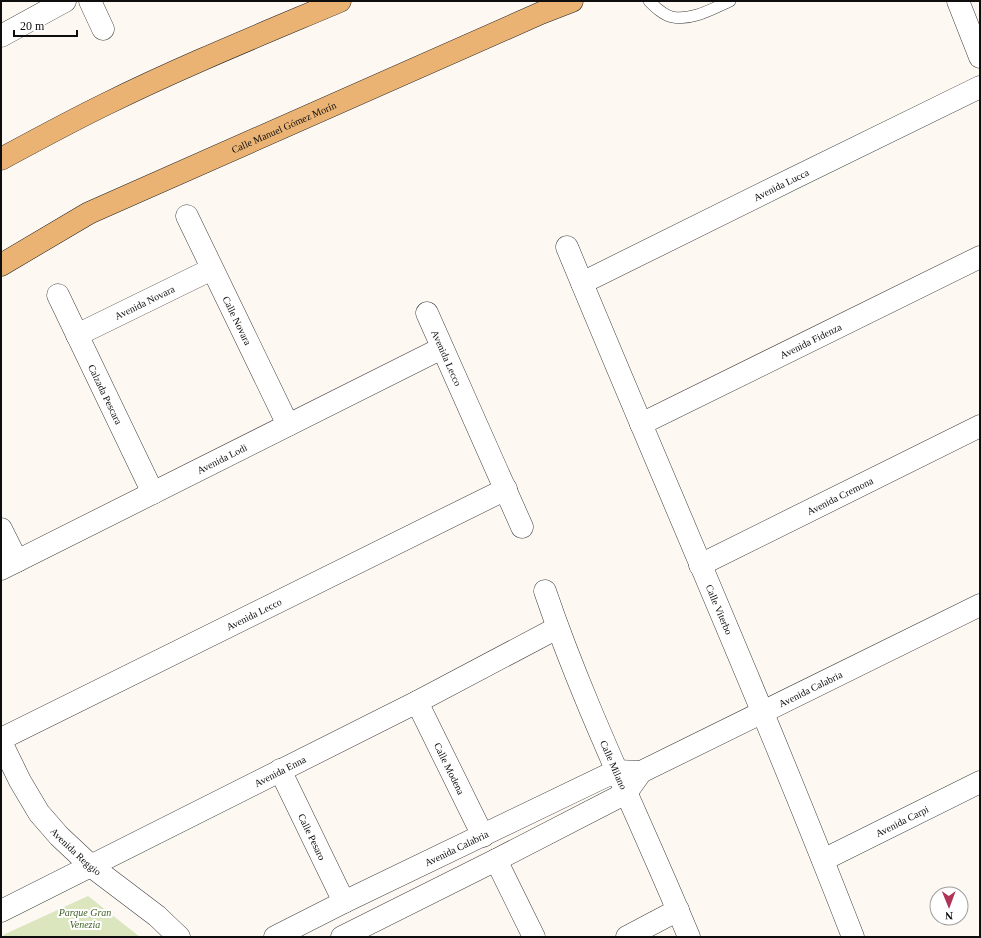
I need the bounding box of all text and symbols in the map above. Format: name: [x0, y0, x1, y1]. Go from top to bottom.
scale bar: [14, 12, 77, 38]
text: 20 m: [20, 19, 45, 33]
street label: Calle Manuel Gómez Morín: [230, 99, 338, 155]
street label: Avenida Lucca: [752, 166, 811, 203]
street label: Avenida Novara: [113, 283, 177, 322]
street label: Calle Novara: [221, 294, 254, 347]
street label: Avenida Fidenza: [778, 321, 844, 361]
street label: Avenida Lecco: [429, 328, 464, 388]
street label: Calzada Pescara: [86, 363, 124, 427]
street label: Avenida Lodi: [195, 442, 249, 476]
street label: Avenida Cremona: [805, 475, 875, 517]
street label: Calle Viterbo: [704, 583, 734, 636]
street label: Avenida Lecco: [225, 596, 283, 633]
street label: Avenida Calabria: [777, 668, 845, 709]
street label: Calle Milano: [598, 739, 629, 791]
street label: Calle Modena: [432, 741, 467, 797]
street label: Avenida Enna: [252, 754, 308, 789]
street label: Avenida Carpi: [874, 803, 931, 839]
street label: Calle Pesaro: [296, 812, 328, 862]
street label: Avenida Reggio: [48, 826, 103, 878]
street label: Avenida Calabria: [423, 828, 491, 868]
north arrow: [929, 886, 969, 926]
park label: Parque Gran Venezia: [58, 907, 111, 930]
text: N: [945, 910, 953, 922]

